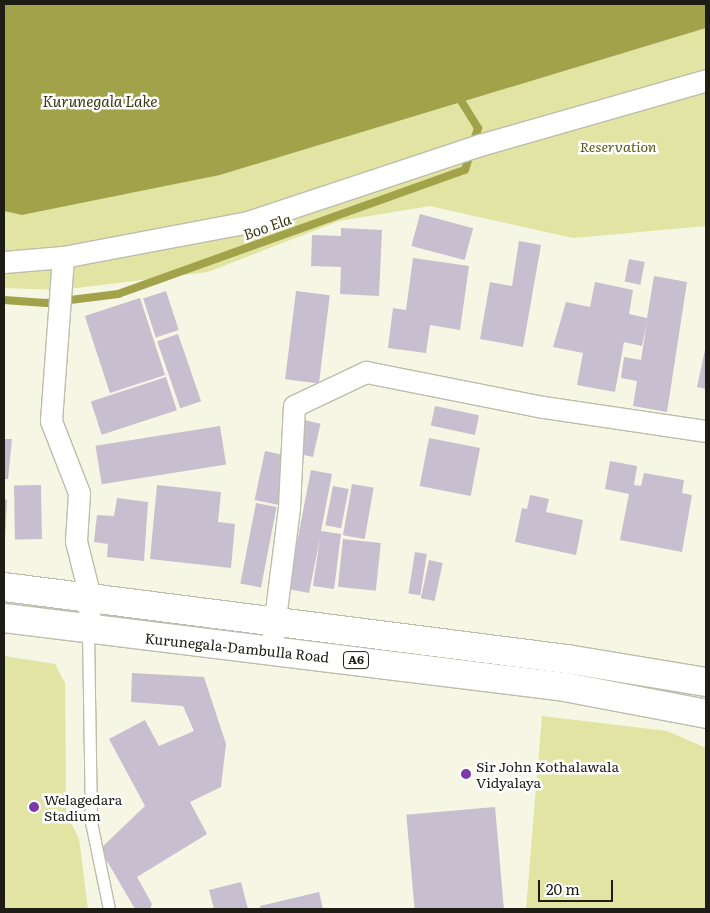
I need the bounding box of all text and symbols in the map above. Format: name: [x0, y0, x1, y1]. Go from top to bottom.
water label: Kurunegala Lake: [43, 92, 157, 110]
park label: Reservation: [580, 138, 656, 154]
water label: Boo Ela: [241, 209, 293, 243]
street label: Kurunegala-Dambulla Road: [144, 629, 330, 665]
road number: A6: [342, 650, 370, 670]
place label: Sir John Kothalawala Vidyalaya: [476, 758, 619, 790]
marker: Sir John Kothalawala Vidyalaya: [460, 768, 472, 780]
place label: Welagedara Stadium: [44, 791, 122, 824]
marker: Welagedara Stadium: [28, 801, 40, 813]
scale bar: [540, 870, 615, 902]
text: 20 m: [546, 877, 580, 900]

